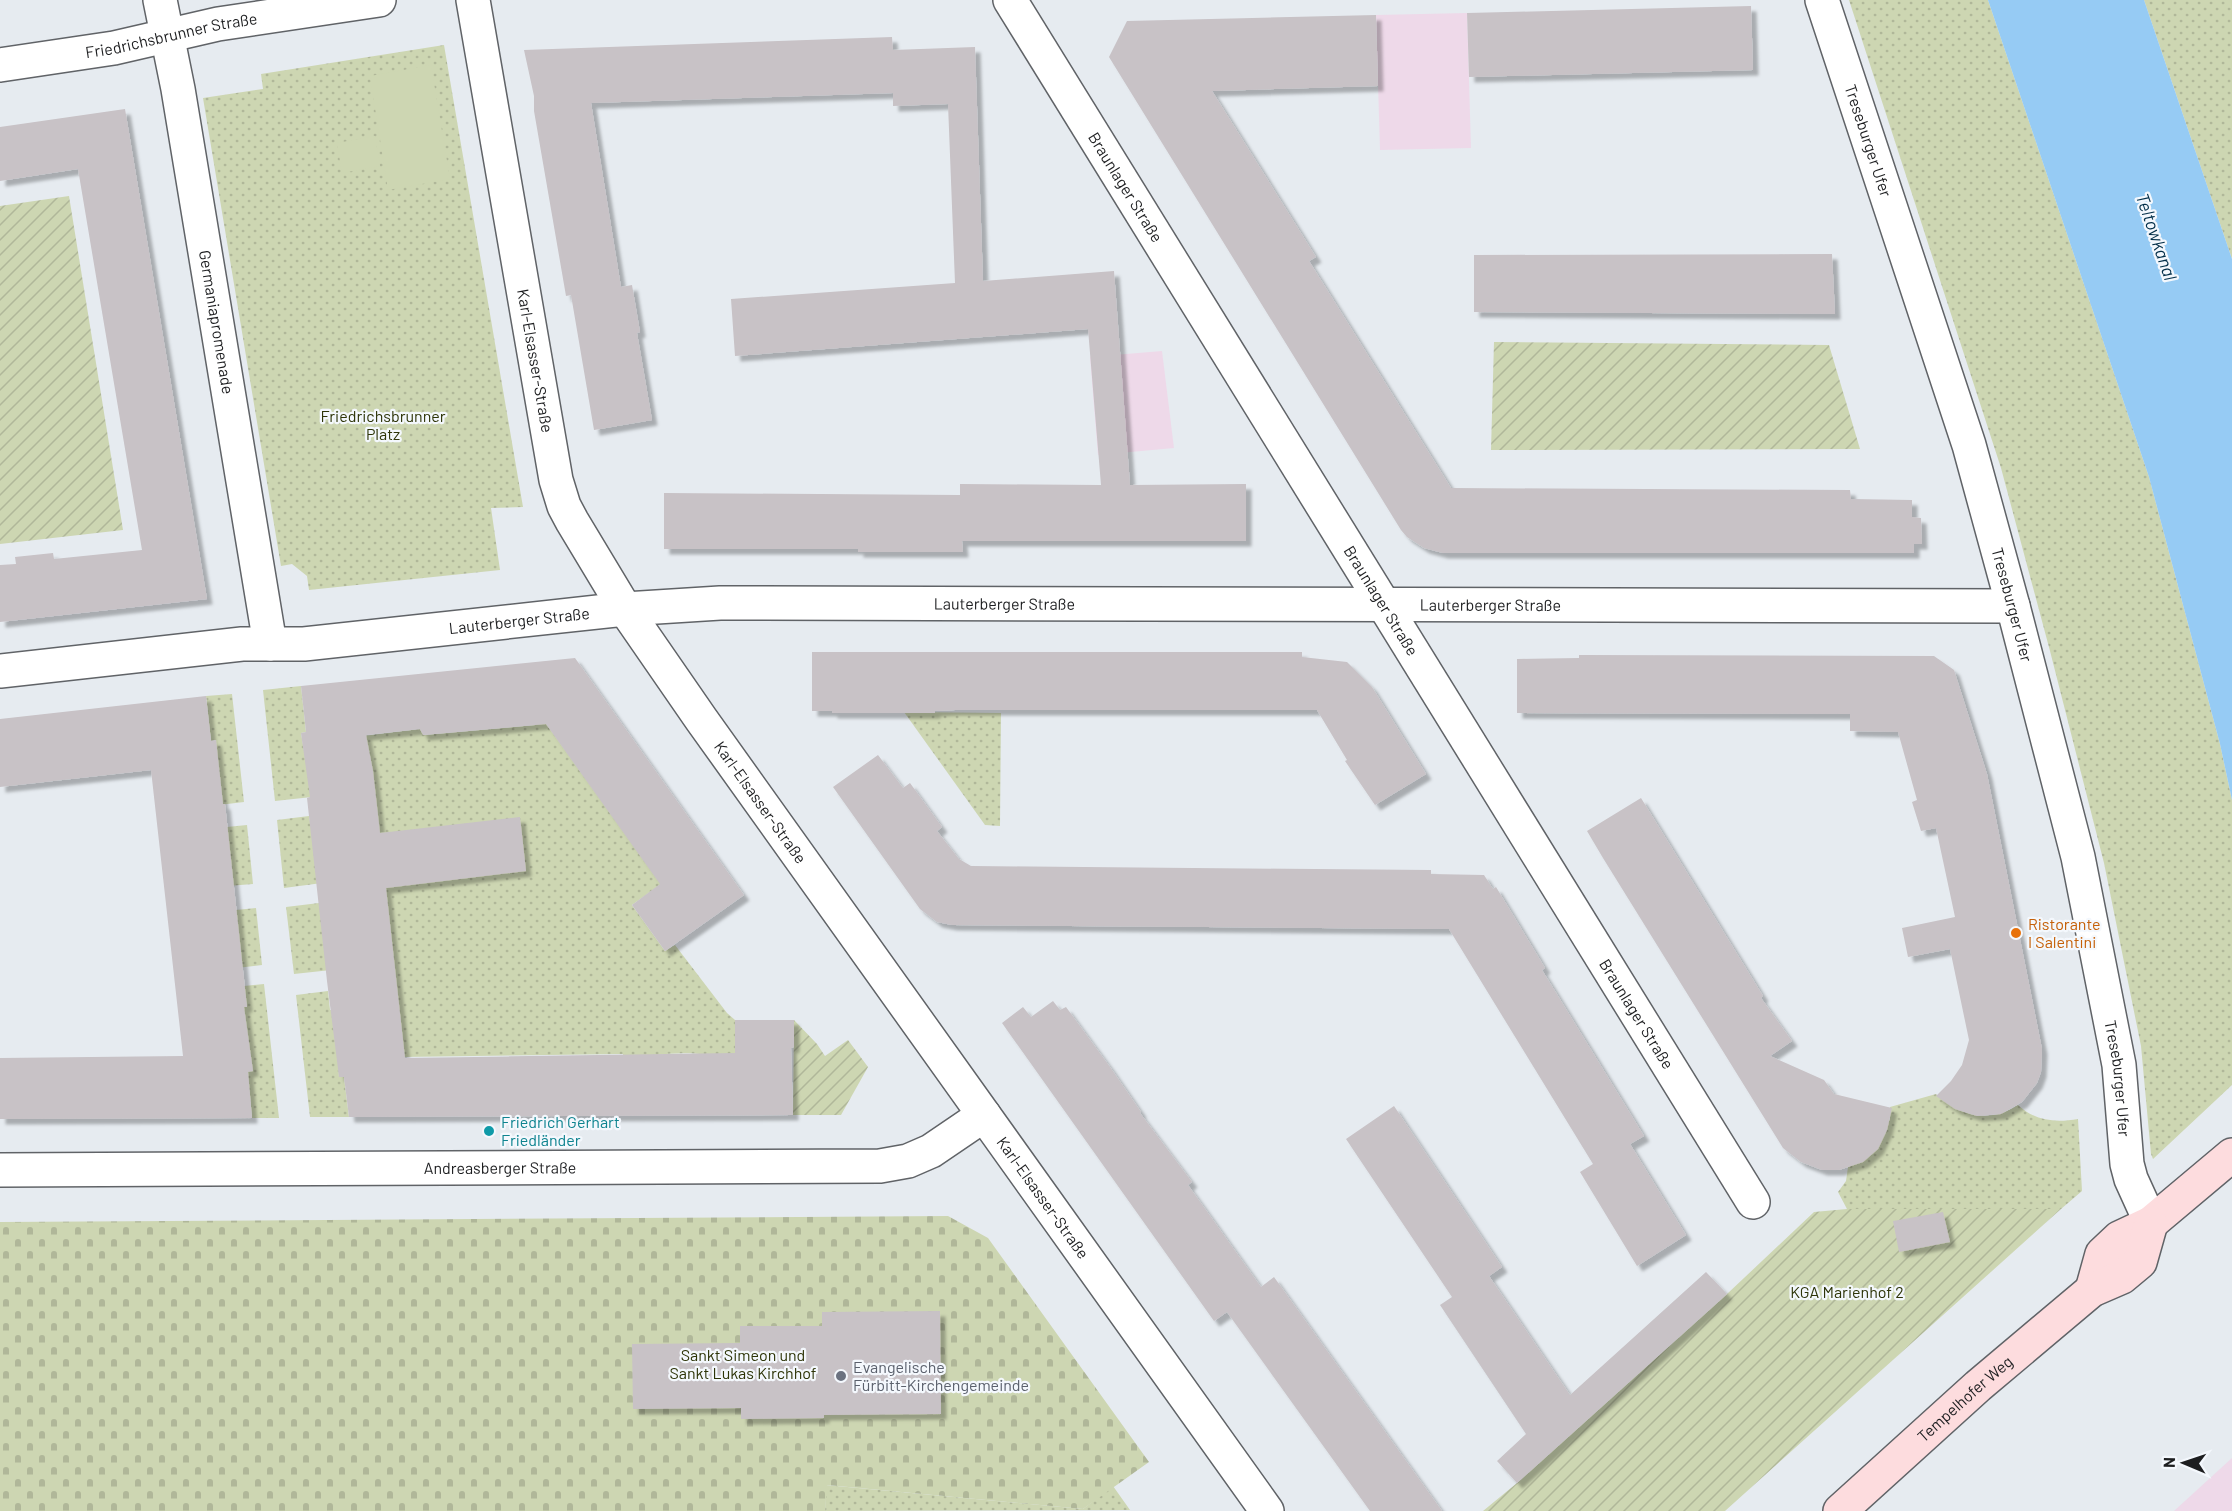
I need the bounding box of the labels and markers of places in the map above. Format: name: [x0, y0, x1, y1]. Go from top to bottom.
place label: Ristorante I Salentini: [2028, 914, 2101, 951]
marker: Ristorante I Salentini: [2009, 926, 2023, 940]
place label: Friedrich Gerhart Friedländer: [501, 1112, 620, 1149]
marker: Friedrich Gerhart Friedländer: [482, 1124, 496, 1138]
place label: Evangelische Fürbitt-Kirchengemeinde: [853, 1357, 1029, 1394]
marker: Evangelische Fürbitt-Kirchengemeinde: [834, 1369, 848, 1383]

